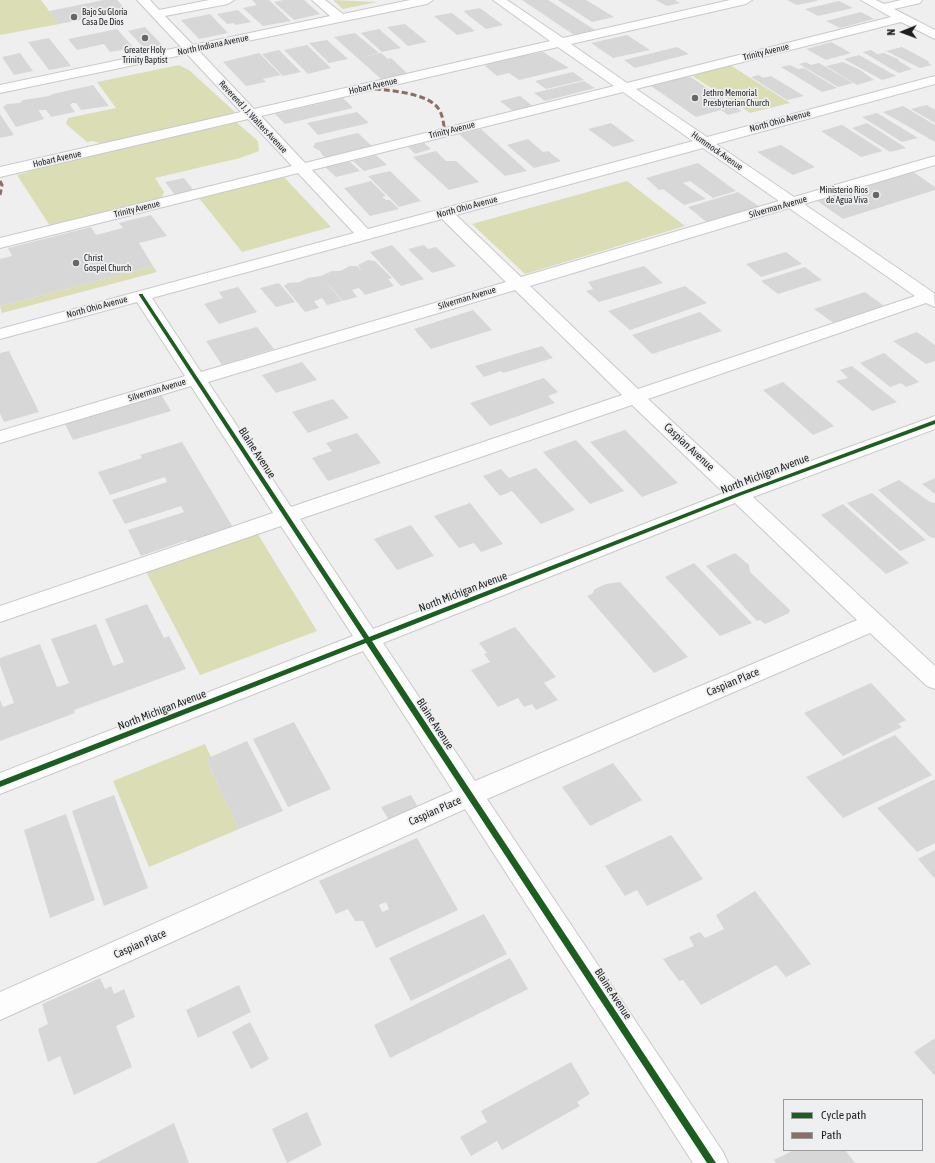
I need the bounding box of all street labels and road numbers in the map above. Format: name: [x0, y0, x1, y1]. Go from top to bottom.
street label: North Indiana Avenue: [177, 32, 249, 58]
street label: Trinity Avenue: [742, 41, 790, 63]
street label: Hobart Avenue: [348, 75, 398, 97]
street label: Reverend J. J. Walters Avenue: [217, 78, 289, 156]
street label: North Ohio Avenue: [748, 108, 812, 134]
street label: Trinity Avenue: [428, 119, 476, 141]
street label: Hummock Avenue: [689, 129, 745, 173]
street label: Hobart Avenue: [32, 148, 82, 170]
street label: North Ohio Avenue: [435, 194, 499, 220]
street label: Silverman Avenue: [748, 194, 808, 220]
street label: Trinity Avenue: [113, 198, 161, 220]
street label: Silverman Avenue: [437, 284, 497, 312]
street label: North Ohio Avenue: [65, 294, 129, 320]
street label: Silverman Avenue: [127, 376, 187, 404]
street label: Caspian Avenue: [661, 420, 717, 474]
street label: Blaine Avenue: [236, 425, 278, 481]
street label: North Michigan Avenue: [719, 451, 811, 497]
street label: North Michigan Avenue: [417, 569, 509, 615]
street label: Caspian Place: [705, 665, 761, 699]
street label: North Michigan Avenue: [116, 687, 208, 733]
street label: Blaine Avenue: [414, 696, 456, 752]
street label: Caspian Place: [407, 794, 463, 828]
street label: Caspian Place: [112, 927, 168, 961]
street label: Blaine Avenue: [592, 966, 634, 1022]

